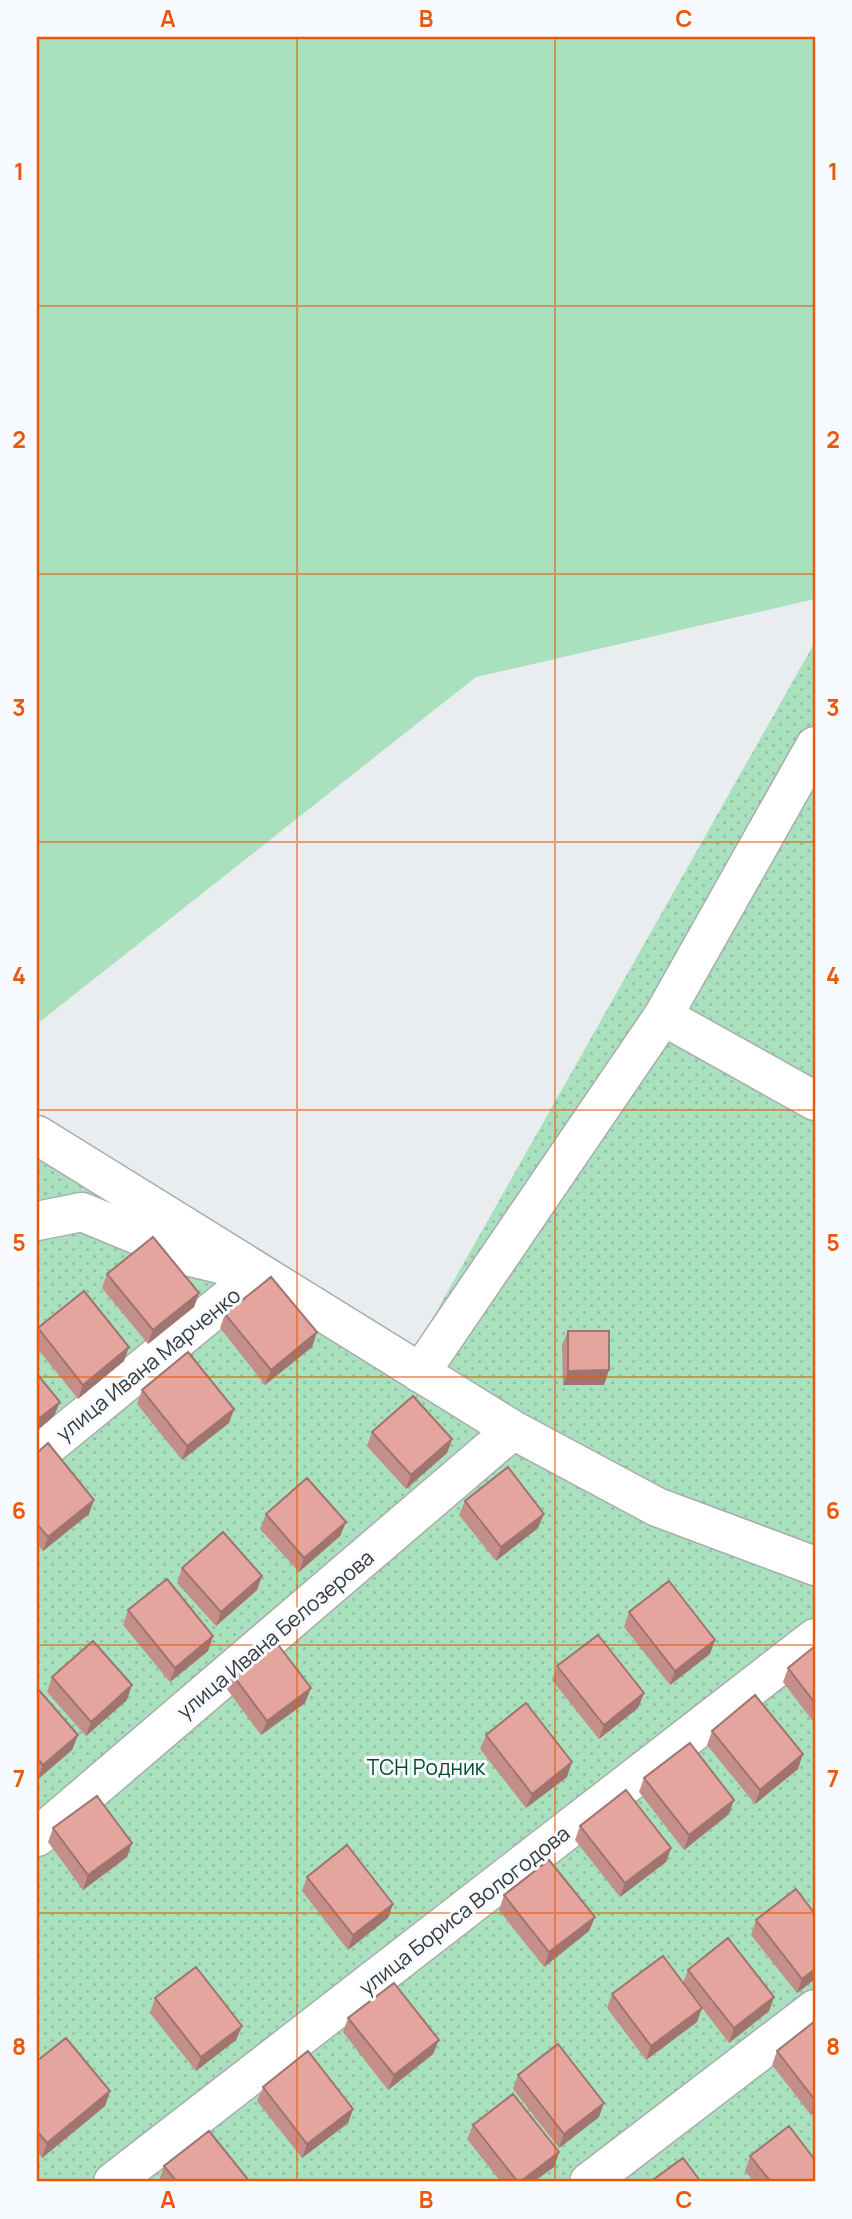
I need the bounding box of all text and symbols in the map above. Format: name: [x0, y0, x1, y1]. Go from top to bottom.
text: A: [160, 2, 176, 34]
text: B: [419, 2, 433, 34]
text: C: [676, 2, 693, 34]
text: 1: [14, 155, 24, 187]
text: 1: [828, 155, 838, 187]
text: 2: [12, 423, 26, 455]
text: 2: [826, 423, 840, 455]
text: 3: [12, 691, 26, 723]
text: 3: [826, 691, 840, 723]
text: 4: [12, 959, 26, 991]
text: 4: [826, 959, 840, 991]
text: 5: [12, 1226, 26, 1258]
text: 5: [826, 1226, 840, 1258]
street label: улица Ивана Марченко: [50, 1281, 246, 1447]
text: 6: [12, 1494, 26, 1526]
text: 6: [826, 1494, 840, 1526]
street label: улица Ивана Белозерова: [171, 1543, 379, 1725]
park label: ТСН Родник: [367, 1753, 486, 1781]
text: 7: [13, 1762, 25, 1794]
text: 7: [827, 1762, 839, 1794]
street label: улица Бориса Вологодова: [353, 1819, 575, 2001]
text: 8: [12, 2030, 26, 2062]
text: 8: [826, 2030, 840, 2062]
text: A: [160, 2183, 176, 2215]
text: B: [419, 2183, 433, 2215]
text: C: [676, 2183, 693, 2215]

